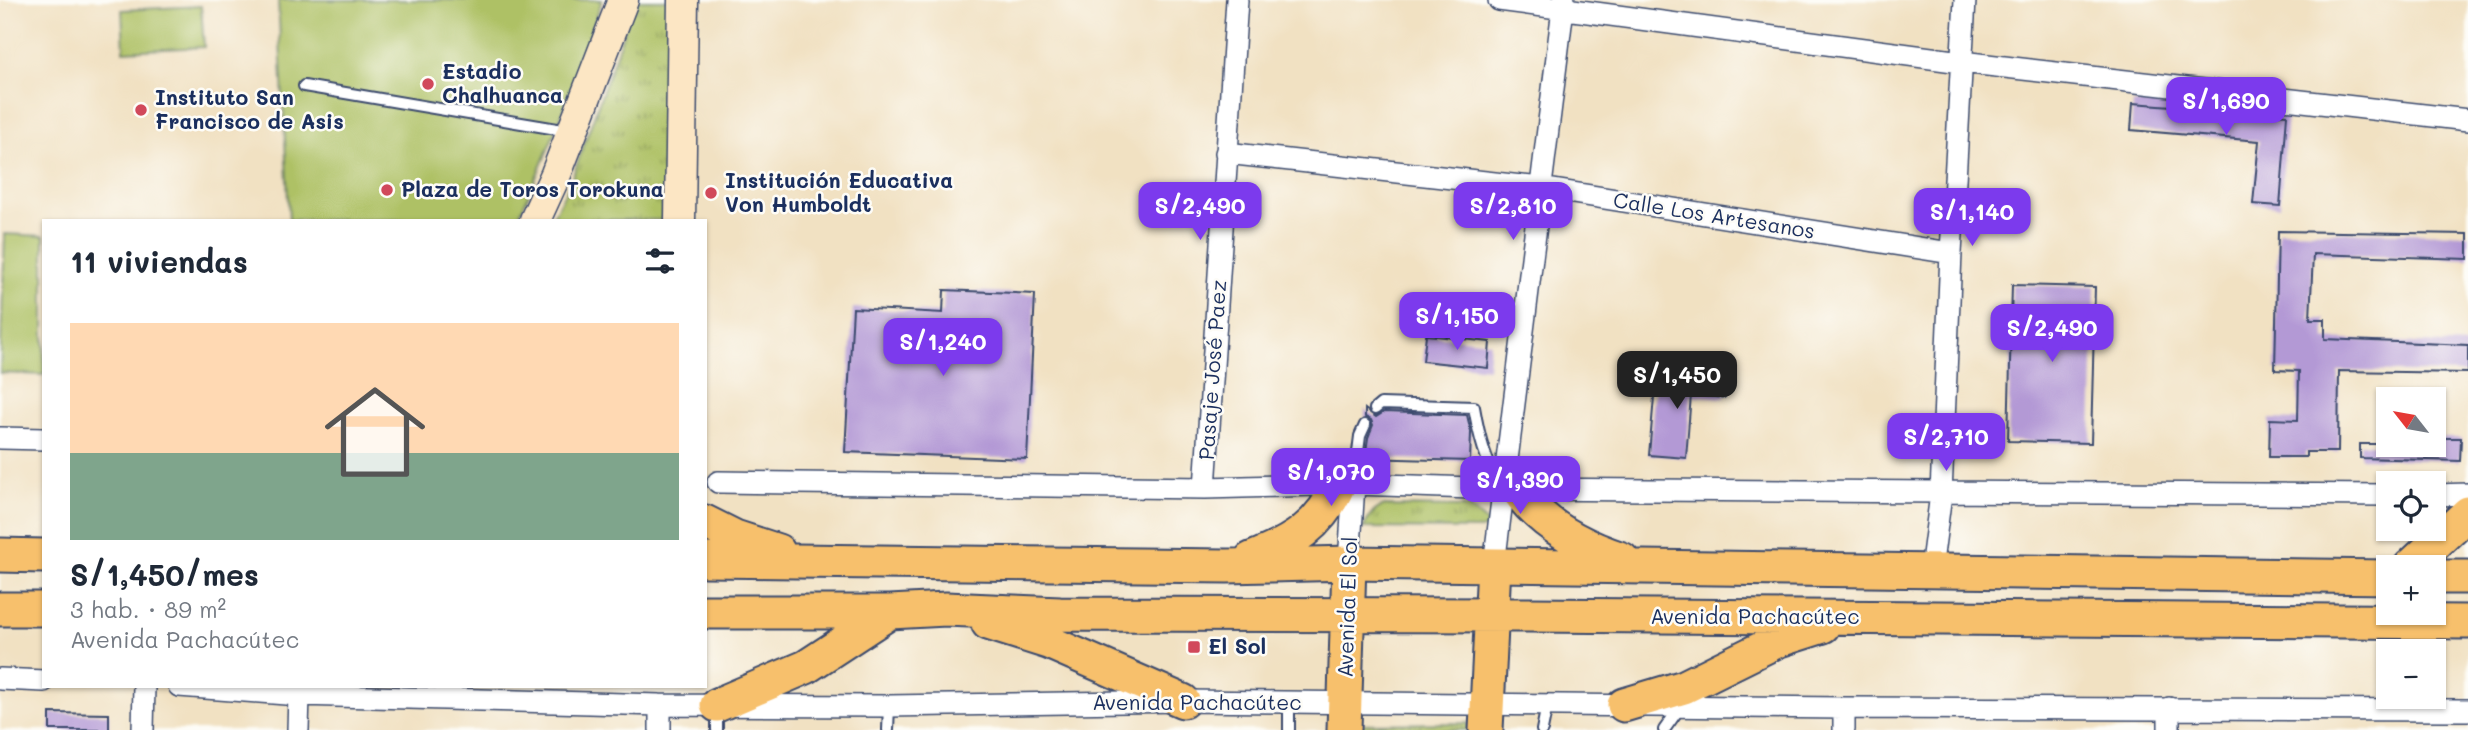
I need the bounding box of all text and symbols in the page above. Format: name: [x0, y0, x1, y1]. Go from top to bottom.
place label: Estadio Chalhuanca: [442, 57, 563, 108]
marker: Estadio Chalhuanca: [420, 76, 436, 92]
pin: S/1,690: [2161, 78, 2291, 137]
place label: Instituto San Francisco de Asis: [155, 83, 344, 134]
text: S/1,690: [2182, 85, 2270, 115]
marker: Instituto San Francisco de Asis: [133, 102, 149, 118]
place label: Institución Educativa Von Humboldt: [725, 166, 953, 217]
place label: Plaza de Toros Torokuna: [401, 175, 664, 202]
marker: Plaza de Toros Torokuna: [379, 182, 395, 198]
pin: S/2,490: [1135, 182, 1265, 242]
pin: S/2,810: [1448, 182, 1578, 242]
marker: Institución Educativa Von Humboldt: [703, 185, 719, 201]
street label: Calle Los Artesanos: [1612, 185, 1817, 244]
pin: S/1,140: [1907, 188, 2037, 248]
text: S/2,490: [1155, 190, 1245, 220]
text: S/2,810: [1470, 190, 1557, 220]
text: S/1,140: [1930, 196, 2014, 226]
text: 11 viviendas: [70, 241, 248, 281]
icon: filters: [641, 242, 679, 280]
street label: Pasaje José Paez: [1192, 279, 1231, 461]
pin: S/1,150: [1392, 292, 1522, 352]
text: S/1,150: [1415, 300, 1499, 330]
pin: S/2,490: [1987, 304, 2117, 364]
text: S/2,490: [2007, 312, 2097, 342]
pin: S/1,240: [878, 318, 1008, 378]
text: S/1,240: [899, 326, 987, 356]
pin: S/1,450: [1612, 352, 1742, 411]
text: S/1,450: [1633, 359, 1721, 389]
icon: home: [312, 369, 438, 495]
north arrow: [2376, 387, 2446, 457]
map controls: [2376, 387, 2446, 709]
pin: S/2,710: [1881, 414, 2011, 473]
text: S/2,710: [1903, 421, 1989, 451]
pin: S/1,070: [1266, 448, 1396, 508]
text: S/1,070: [1287, 456, 1375, 486]
pin: S/1,390: [1455, 456, 1585, 516]
text: S/1,390: [1476, 464, 1564, 494]
button: locate: [2376, 471, 2446, 541]
street label: Avenida El Sol: [1331, 536, 1362, 678]
text: S/1,450/mes: [70, 554, 259, 594]
button: +: [2376, 555, 2446, 625]
text: 3 hab. · 89 m²: [70, 594, 226, 624]
street label: Avenida Pachacútec: [1650, 602, 1860, 629]
text: Avenida Pachacútec: [70, 624, 299, 654]
place label: El Sol: [1208, 632, 1266, 659]
marker: El Sol: [1186, 639, 1202, 655]
button: −: [2376, 639, 2446, 709]
street label: Avenida Pachacútec: [1092, 688, 1302, 715]

